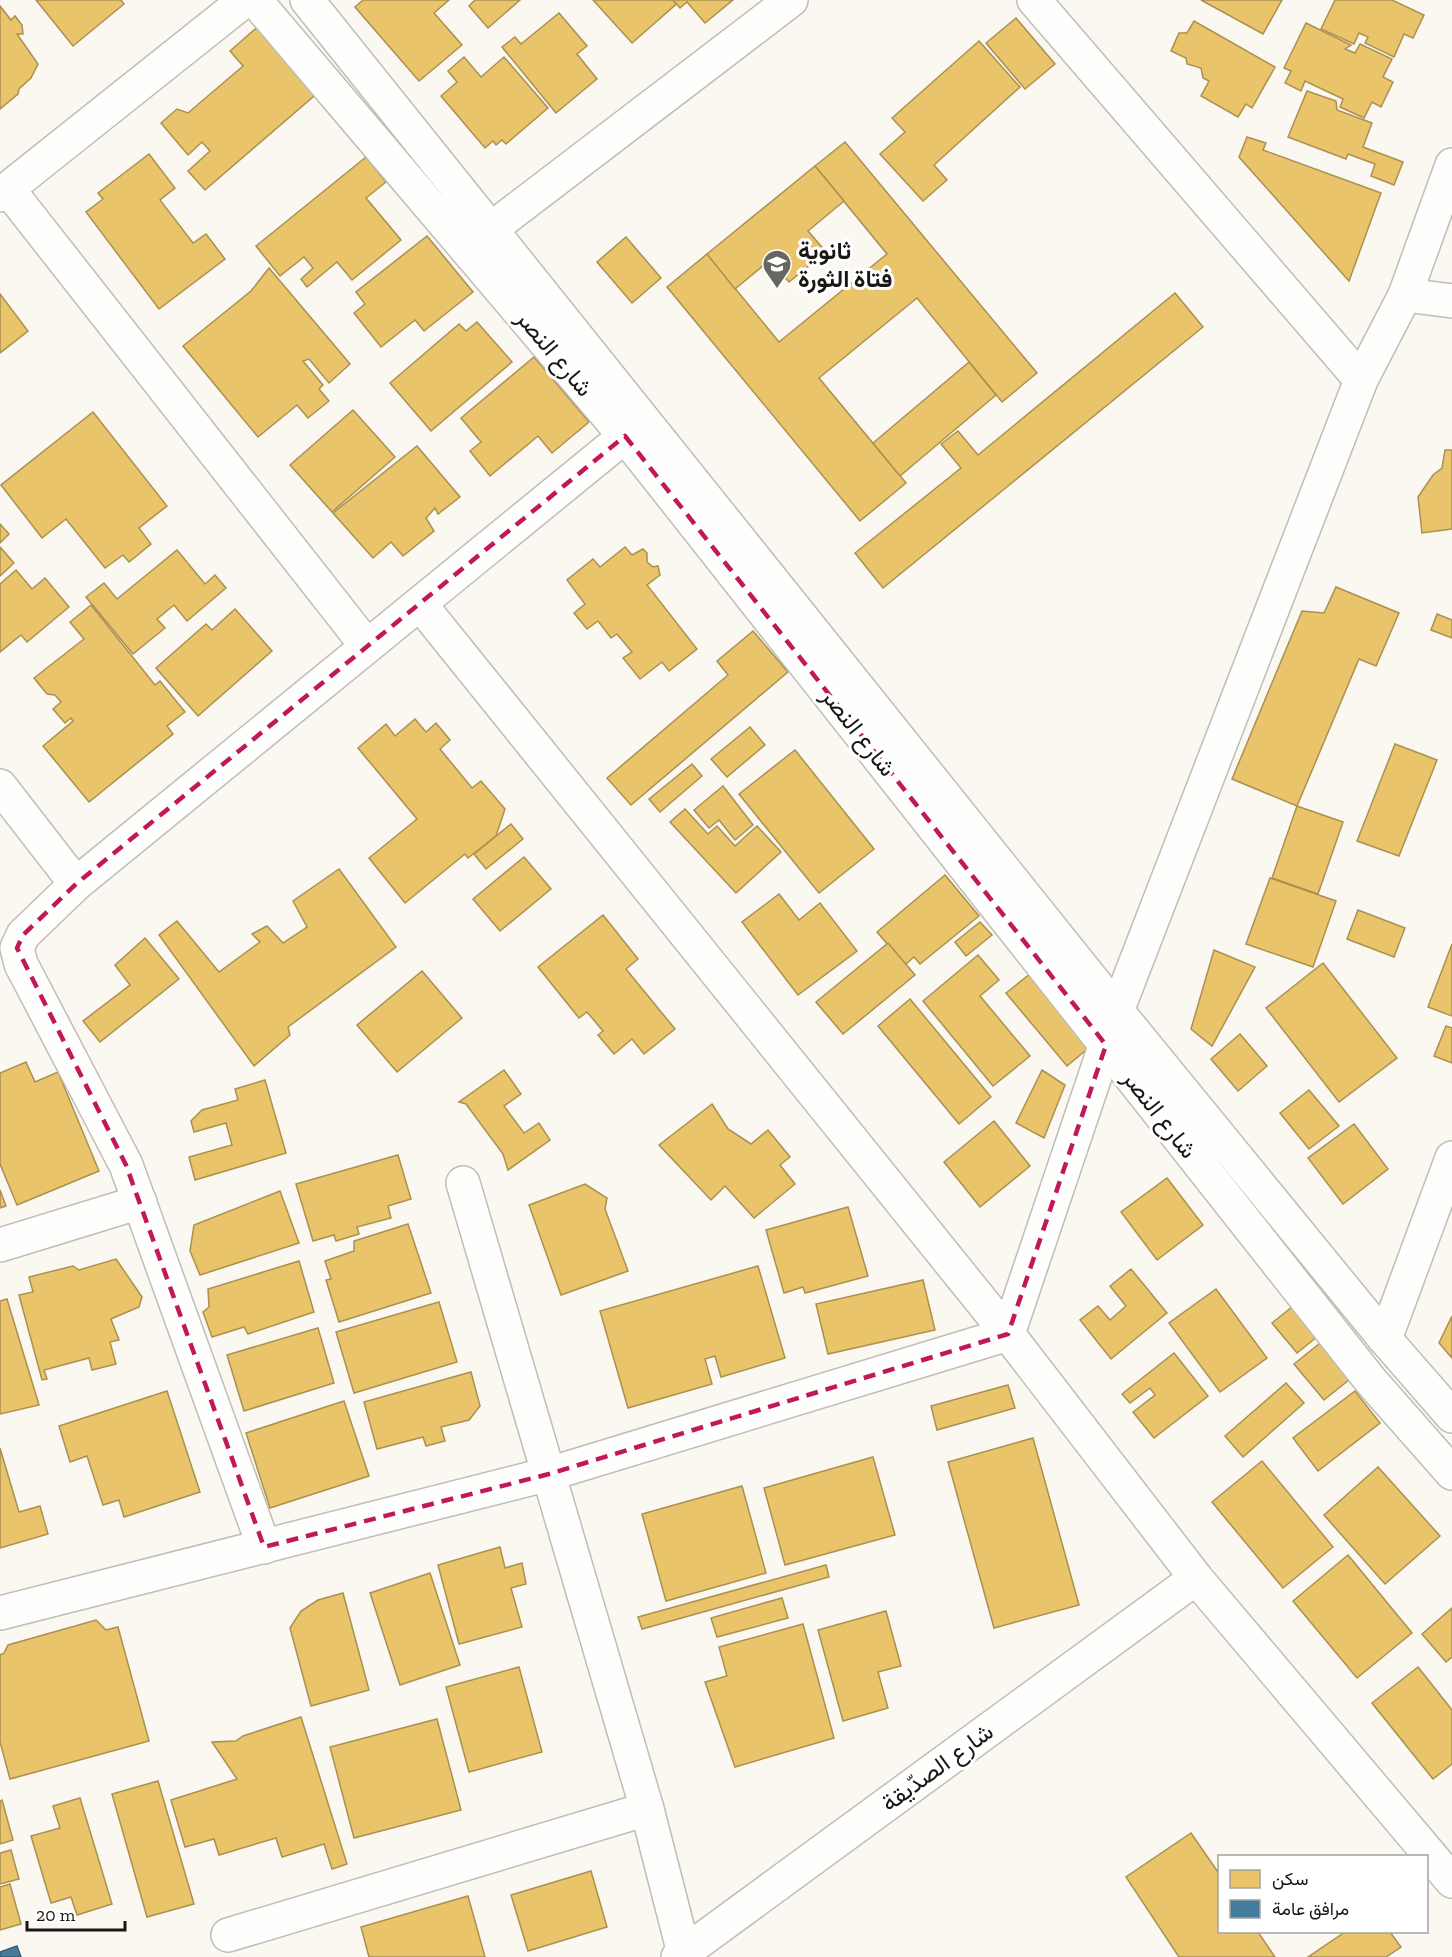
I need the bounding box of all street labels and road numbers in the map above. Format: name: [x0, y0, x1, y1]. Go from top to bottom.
street label: شارع النصر: [508, 303, 600, 404]
street label: شارع النصر: [813, 681, 903, 783]
street label: شارع النصر: [1114, 1063, 1204, 1165]
street label: شارع الصدّيقة: [875, 1717, 1000, 1819]

